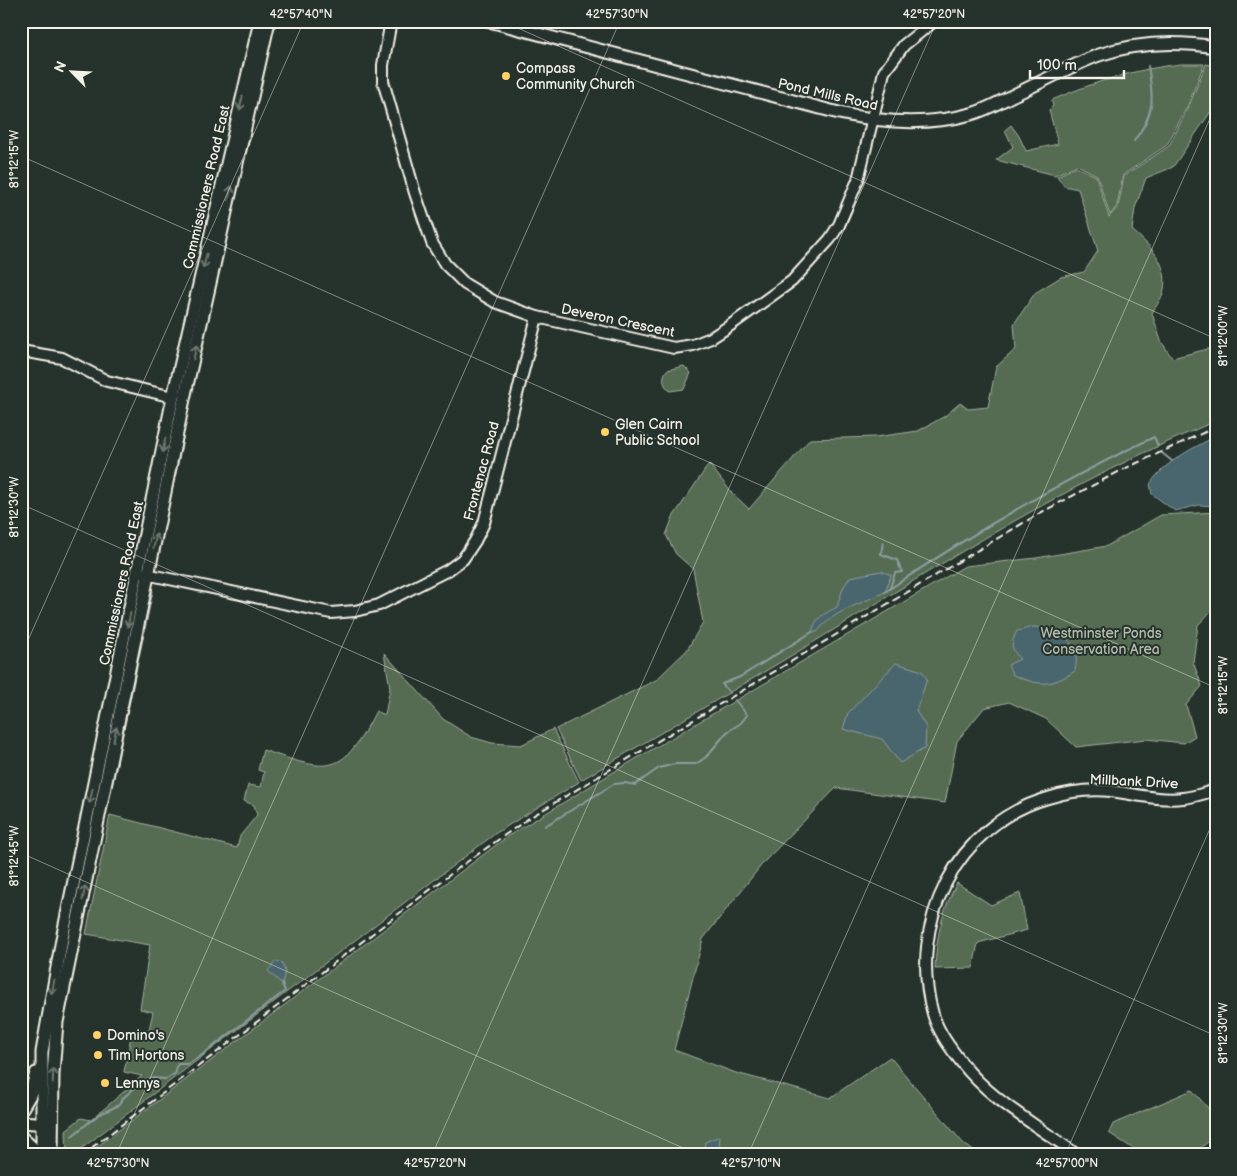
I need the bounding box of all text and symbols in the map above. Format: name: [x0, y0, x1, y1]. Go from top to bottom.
text: 42°57'40"N: [270, 7, 332, 22]
text: 42°57'30"N: [586, 7, 648, 22]
text: 42°57'20"N: [903, 7, 965, 22]
north arrow: [48, 48, 98, 98]
scale bar: [1030, 48, 1123, 80]
text: 100 m: [1037, 56, 1077, 75]
text: N: [51, 59, 70, 75]
place label: Compass Community Church: [516, 60, 635, 93]
marker: Compass Community Church: [500, 70, 512, 82]
street label: Pond Mills Road: [776, 75, 880, 114]
one-way arrow: [236, 94, 245, 110]
street label: Commissioners Road East: [179, 103, 234, 271]
text: 81°12'15"W: [7, 130, 22, 188]
one-way arrow: [226, 186, 235, 202]
one-way arrow: [200, 253, 209, 269]
street label: Deveron Crescent: [560, 300, 677, 341]
text: 81°12'00"W: [1216, 305, 1231, 367]
one-way arrow: [191, 344, 200, 360]
place label: Glen Cairn Public School: [615, 416, 700, 449]
street label: Frontenac Road: [460, 420, 503, 523]
marker: Glen Cairn Public School: [599, 426, 611, 438]
one-way arrow: [158, 436, 168, 452]
text: 81°12'30"W: [7, 476, 22, 538]
street label: Commissioners Road East: [96, 499, 147, 667]
one-way arrow: [151, 533, 160, 549]
one-way arrow: [123, 611, 133, 627]
park label: Westminster Ponds Conservation Area: [1040, 625, 1162, 658]
text: 81°12'15"W: [1216, 656, 1231, 714]
one-way arrow: [111, 727, 121, 743]
street label: Millbank Drive: [1089, 771, 1179, 792]
one-way arrow: [86, 787, 95, 803]
text: 81°12'45"W: [7, 825, 22, 887]
one-way arrow: [79, 886, 89, 902]
one-way arrow: [48, 979, 58, 995]
text: 81°12'30"W: [1216, 1002, 1231, 1064]
place label: Domino's: [107, 1027, 165, 1044]
marker: Domino's: [91, 1029, 103, 1041]
place label: Tim Hortons: [108, 1047, 185, 1064]
marker: Tim Hortons: [92, 1049, 104, 1061]
one-way arrow: [48, 1068, 57, 1084]
place label: Lennys: [115, 1075, 160, 1092]
marker: Lennys: [99, 1077, 111, 1089]
text: 42°57'30"N: [87, 1156, 149, 1171]
text: 42°57'20"N: [404, 1156, 466, 1171]
text: 42°57'10"N: [721, 1156, 781, 1171]
text: 42°57'00"N: [1036, 1156, 1098, 1171]

